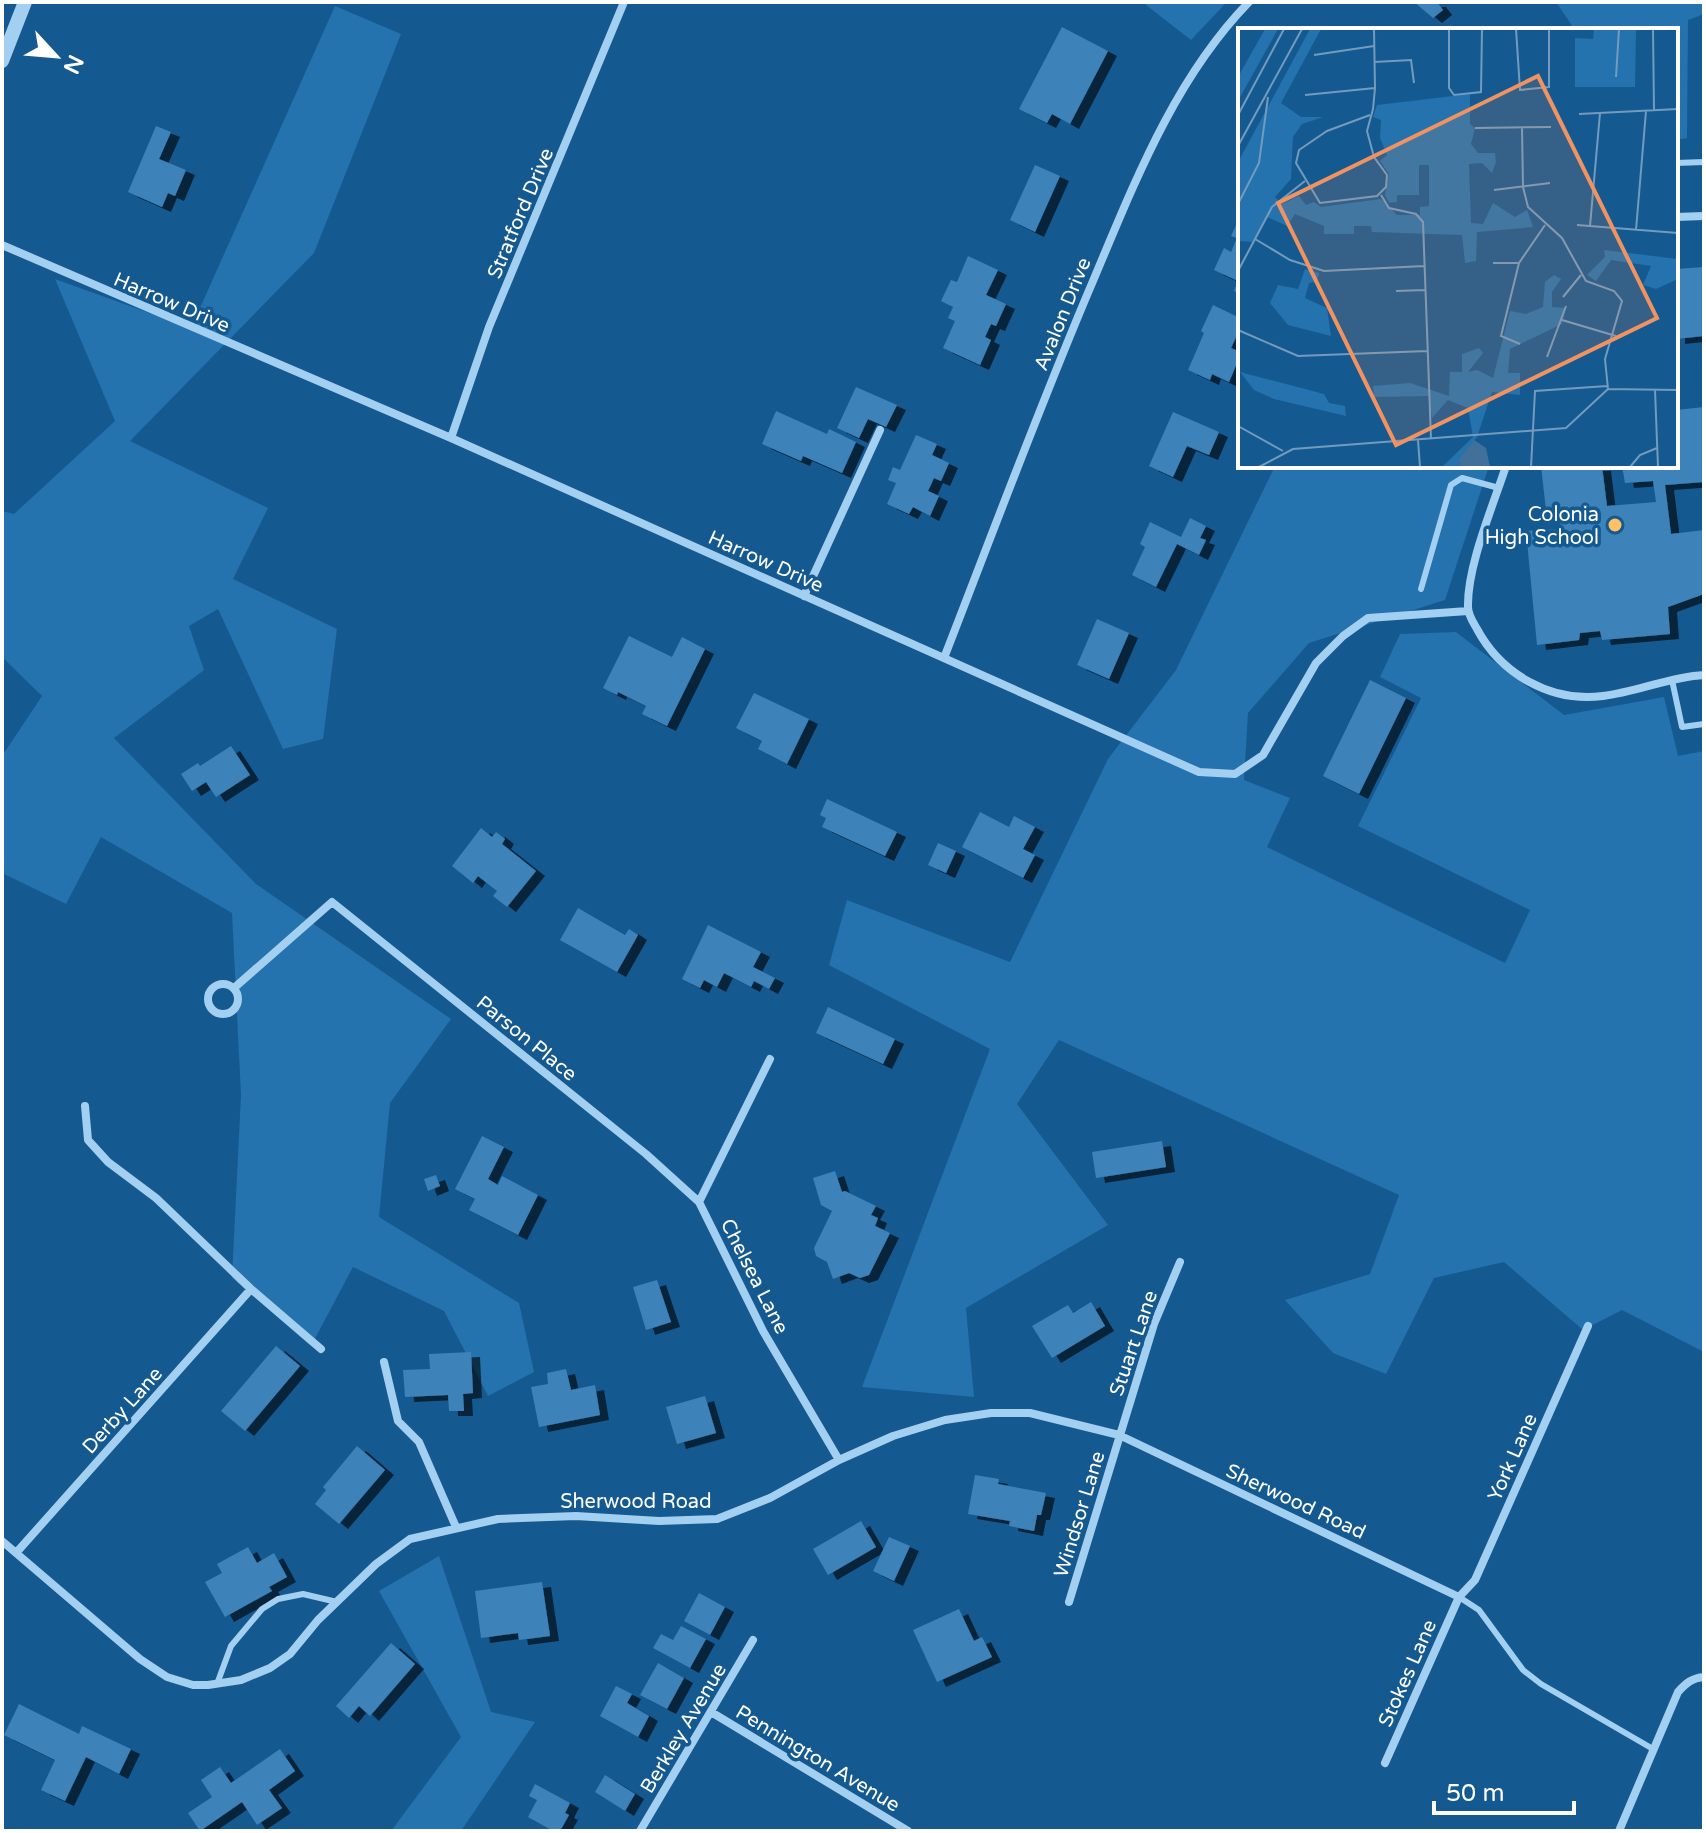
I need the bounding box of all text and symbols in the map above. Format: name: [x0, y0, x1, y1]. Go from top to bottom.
north arrow: [16, 16, 96, 96]
inset map: [1238, 28, 1678, 468]
text: N: [58, 51, 89, 78]
street label: Stratford Drive: [483, 145, 559, 282]
street label: Avalon Drive: [1029, 254, 1096, 374]
street label: Harrow Drive: [110, 268, 233, 338]
place label: Colonia High School: [1485, 503, 1599, 550]
marker: Colonia High School: [1606, 516, 1624, 534]
street label: Harrow Drive: [704, 526, 827, 598]
street label: Parson Place: [471, 991, 581, 1087]
street label: Chelsea Lane: [715, 1215, 793, 1338]
street label: Stuart Lane: [1105, 1288, 1163, 1399]
street label: Derby Lane: [78, 1362, 168, 1459]
street label: York Lane: [1483, 1410, 1543, 1505]
street label: Windsor Lane: [1049, 1448, 1111, 1580]
street label: Sherwood Road: [1222, 1459, 1369, 1545]
street label: Sherwood Road: [560, 1490, 712, 1514]
street label: Stokes Lane: [1374, 1616, 1442, 1731]
street label: Berkley Avenue: [636, 1659, 732, 1798]
street label: Pennington Avenue: [731, 1700, 904, 1817]
scale bar: [1434, 1765, 1574, 1815]
text: 50 m: [1446, 1779, 1504, 1808]

